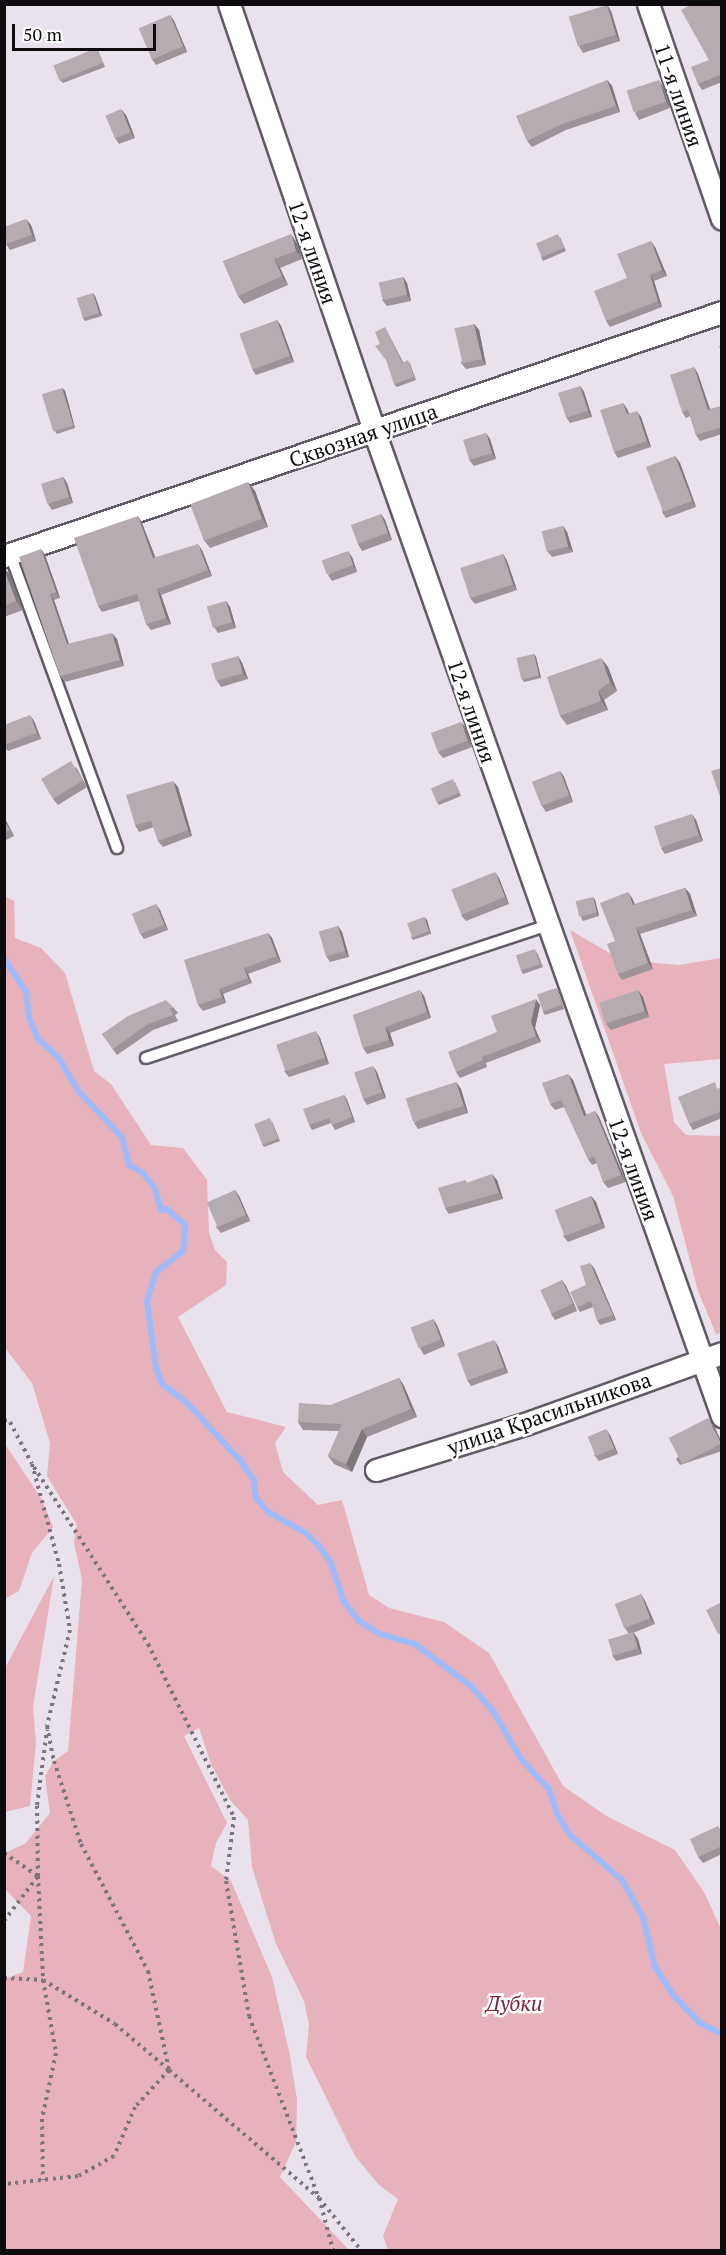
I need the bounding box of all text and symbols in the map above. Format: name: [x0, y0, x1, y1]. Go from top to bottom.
scale bar: [15, 12, 159, 50]
text: 50 m: [23, 22, 62, 46]
street label: 11-я линия: [649, 40, 709, 150]
street label: 12-я линия: [283, 197, 343, 307]
street label: Сквозная улица: [286, 398, 440, 472]
street label: 12-я линия: [442, 656, 502, 766]
street label: 12-я линия: [604, 1114, 664, 1224]
street label: улица Красильникова: [444, 1366, 654, 1460]
park label: Дубки: [486, 1990, 542, 2016]

